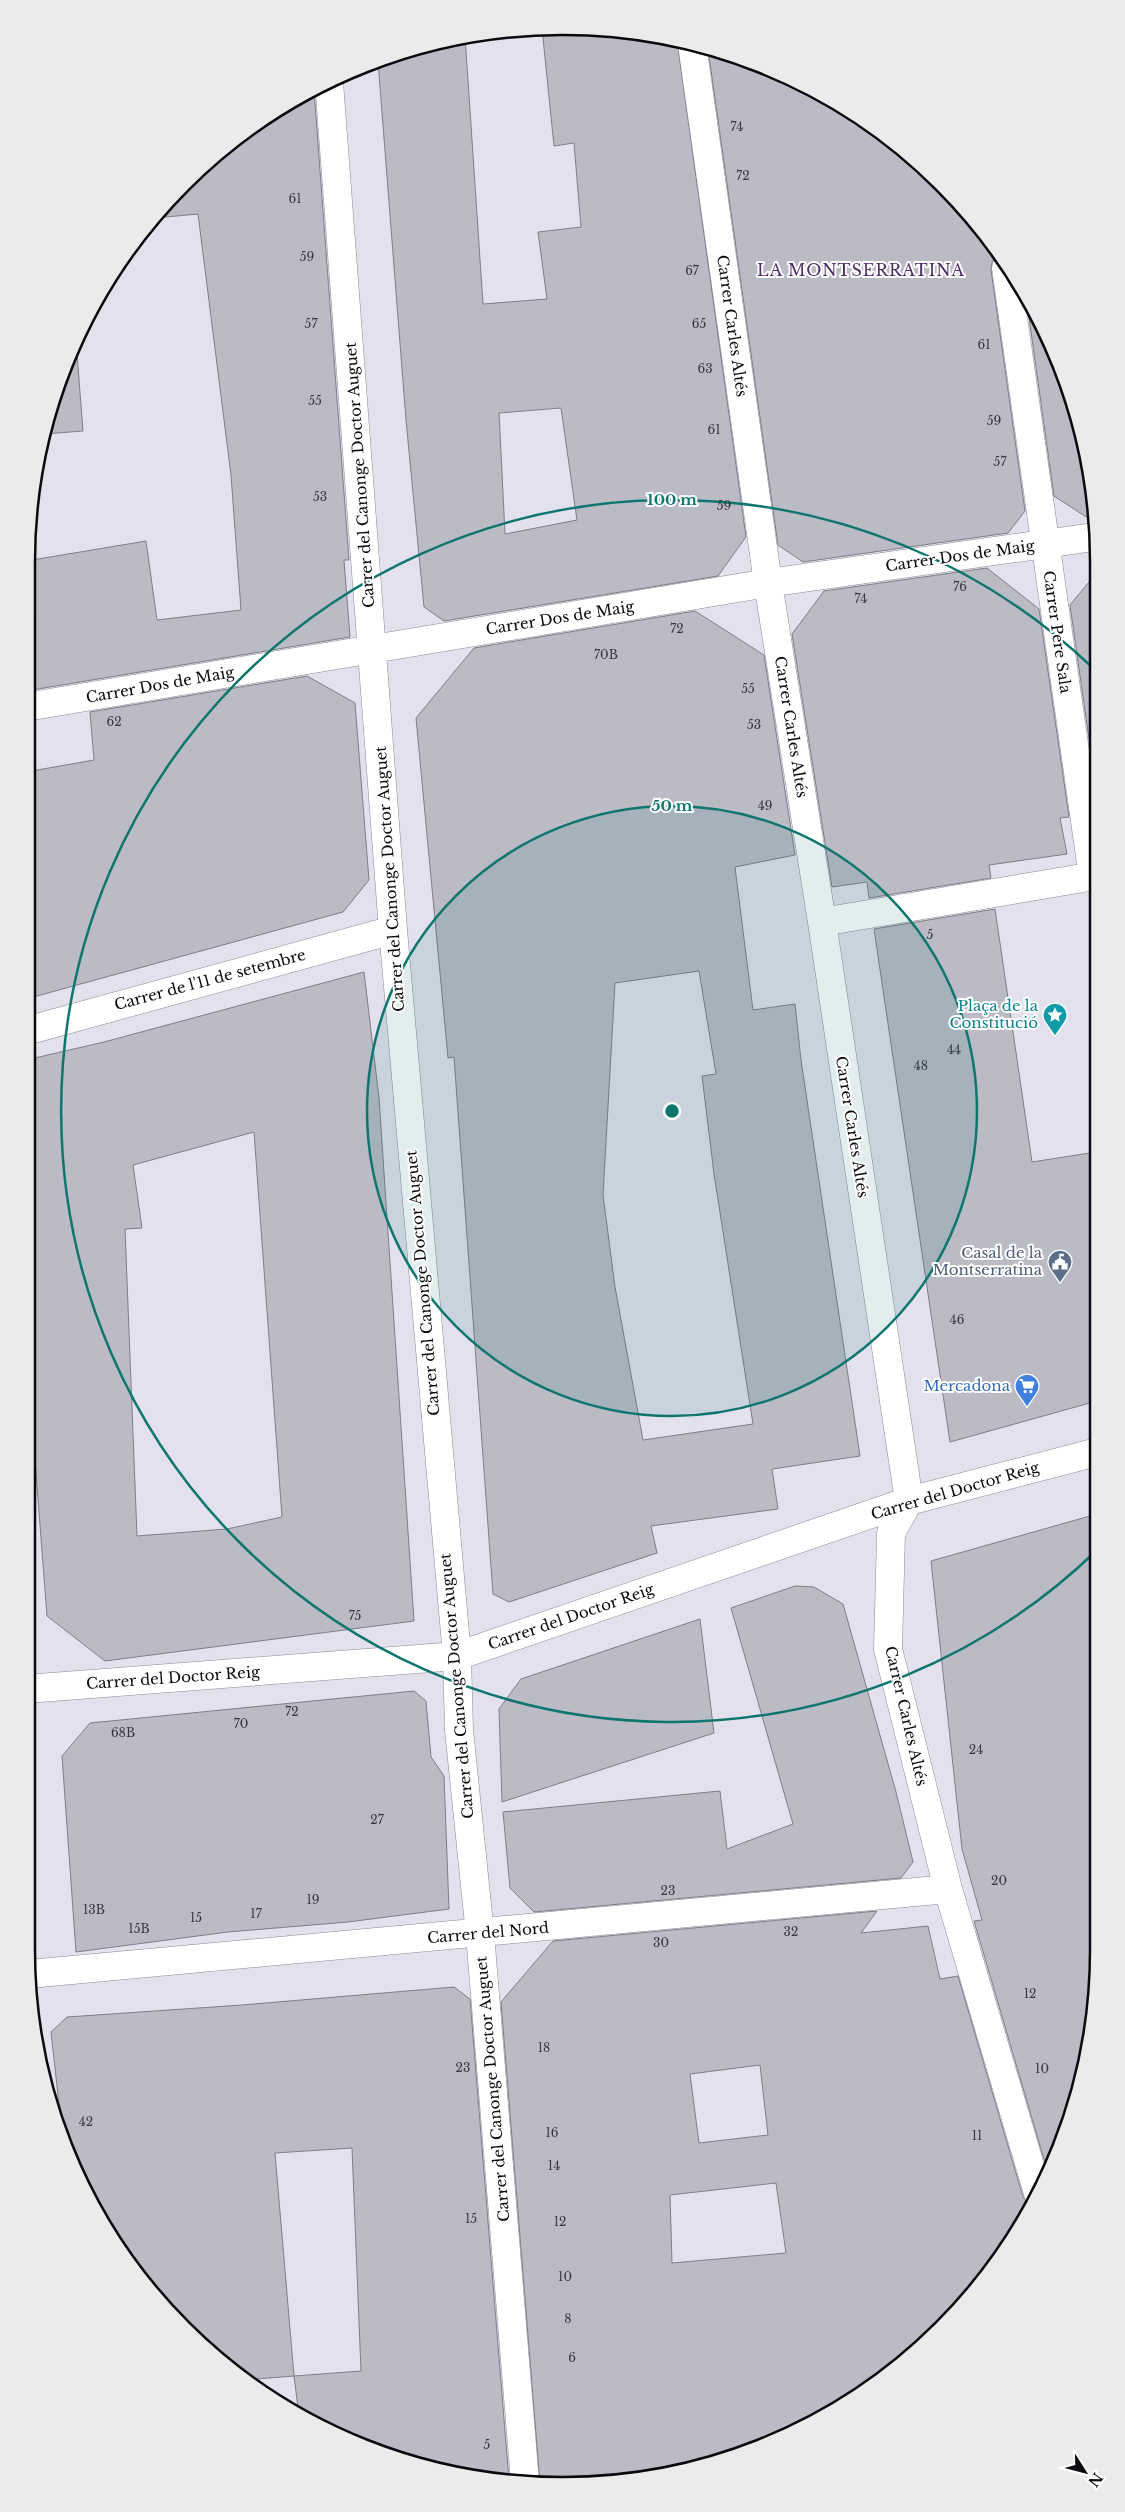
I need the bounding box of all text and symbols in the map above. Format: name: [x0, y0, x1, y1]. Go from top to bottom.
house number: 74: [731, 119, 743, 134]
house number: 72: [736, 168, 750, 183]
house number: 61: [288, 191, 302, 206]
house number: 59: [300, 249, 314, 264]
street label: Carrer Carles Altés: [713, 254, 752, 398]
district label: LA MONTSERRATINA: [757, 260, 965, 280]
house number: 67: [685, 263, 700, 278]
house number: 57: [305, 316, 318, 331]
house number: 65: [692, 316, 706, 331]
house number: 61: [977, 337, 991, 352]
street label: Carrer del Canonge Doctor Auguet: [341, 341, 378, 609]
house number: 63: [697, 361, 713, 376]
house number: 55: [308, 393, 322, 408]
house number: 59: [987, 413, 1001, 428]
house number: 61: [707, 422, 721, 437]
house number: 57: [994, 454, 1007, 469]
house number: 53: [313, 489, 327, 504]
text: 100 m: [647, 490, 697, 509]
house number: 59: [717, 498, 731, 513]
street label: Carrer Dos de Maig: [884, 536, 1037, 575]
street label: Carrer Pere Sala: [1039, 569, 1076, 695]
house number: 76: [953, 579, 967, 594]
house number: 74: [855, 591, 867, 606]
street label: Carrer Dos de Maig: [484, 596, 637, 639]
house number: 72: [670, 621, 684, 636]
house number: 70B: [594, 647, 618, 662]
street label: Carrer Carles Altés: [771, 655, 812, 799]
street label: Carrer Dos de Maig: [84, 662, 236, 707]
house number: 55: [741, 681, 755, 696]
house number: 62: [106, 714, 122, 729]
house number: 53: [747, 717, 761, 732]
street label: Carrer del Canonge Doctor Auguet: [371, 745, 408, 1013]
text: 50 m: [652, 796, 693, 815]
house number: 49: [758, 798, 772, 813]
house number: 5: [927, 927, 934, 942]
street label: Carrer de l'11 de setembre: [112, 945, 308, 1014]
place label: Plaça de la Constitució: [950, 996, 1039, 1032]
place icon: Plaça de la Constitució: [1042, 1002, 1068, 1036]
house number: 44: [947, 1042, 961, 1057]
street label: Carrer Carles Altés: [832, 1055, 873, 1199]
house number: 48: [914, 1058, 928, 1073]
centre of rings: [663, 1102, 681, 1120]
street label: Carrer del Canonge Doctor Auguet: [401, 1149, 444, 1417]
place label: Casal de la Montserratina: [933, 1243, 1043, 1279]
public building icon: Casal de la Montserratina: [1047, 1249, 1073, 1283]
house number: 46: [950, 1312, 965, 1327]
supermarket icon: Mercadona: [1014, 1373, 1040, 1407]
place label: Mercadona: [924, 1376, 1011, 1395]
street label: Carrer del Doctor Reig: [869, 1457, 1042, 1524]
street label: Carrer del Canonge Doctor Auguet: [435, 1552, 478, 1820]
street label: Carrer del Doctor Reig: [485, 1579, 657, 1654]
house number: 75: [349, 1608, 362, 1623]
street label: Carrer Carles Altés: [881, 1644, 932, 1788]
street label: Carrer del Doctor Reig: [85, 1662, 261, 1693]
house number: 72: [285, 1704, 299, 1719]
house number: 70: [234, 1716, 248, 1731]
house number: 68B: [111, 1725, 135, 1740]
house number: 24: [969, 1742, 983, 1757]
house number: 27: [370, 1812, 385, 1827]
house number: 20: [991, 1873, 1007, 1888]
house number: 23: [661, 1883, 675, 1898]
house number: 19: [306, 1892, 320, 1907]
house number: 13B: [83, 1902, 105, 1917]
house number: 17: [250, 1906, 263, 1921]
house number: 15: [190, 1910, 202, 1925]
street label: Carrer del Nord: [426, 1918, 550, 1947]
house number: 15B: [128, 1921, 150, 1936]
house number: 32: [784, 1924, 798, 1939]
house number: 30: [653, 1935, 669, 1950]
street label: Carrer del Canonge Doctor Auguet: [471, 1955, 514, 2223]
house number: 12: [1024, 1986, 1036, 2001]
house number: 18: [538, 2040, 550, 2055]
house number: 23: [456, 2060, 470, 2075]
house number: 10: [1035, 2061, 1049, 2076]
house number: 42: [79, 2114, 93, 2129]
house number: 16: [545, 2125, 559, 2140]
house number: 11: [972, 2128, 982, 2143]
house number: 14: [548, 2158, 560, 2173]
house number: 15: [465, 2211, 477, 2226]
house number: 12: [554, 2214, 566, 2229]
house number: 10: [558, 2269, 572, 2284]
house number: 8: [564, 2311, 572, 2326]
house number: 6: [568, 2350, 576, 2365]
house number: 5: [484, 2437, 491, 2452]
north arrow: [1060, 2447, 1110, 2497]
text: N: [1084, 2469, 1107, 2490]

